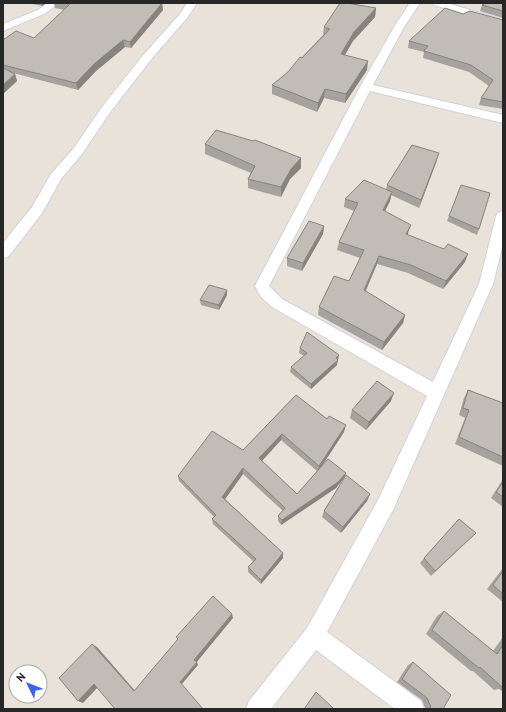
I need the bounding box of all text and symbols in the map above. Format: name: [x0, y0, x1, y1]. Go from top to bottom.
north arrow: [8, 664, 48, 704]
text: N: [13, 670, 28, 685]

